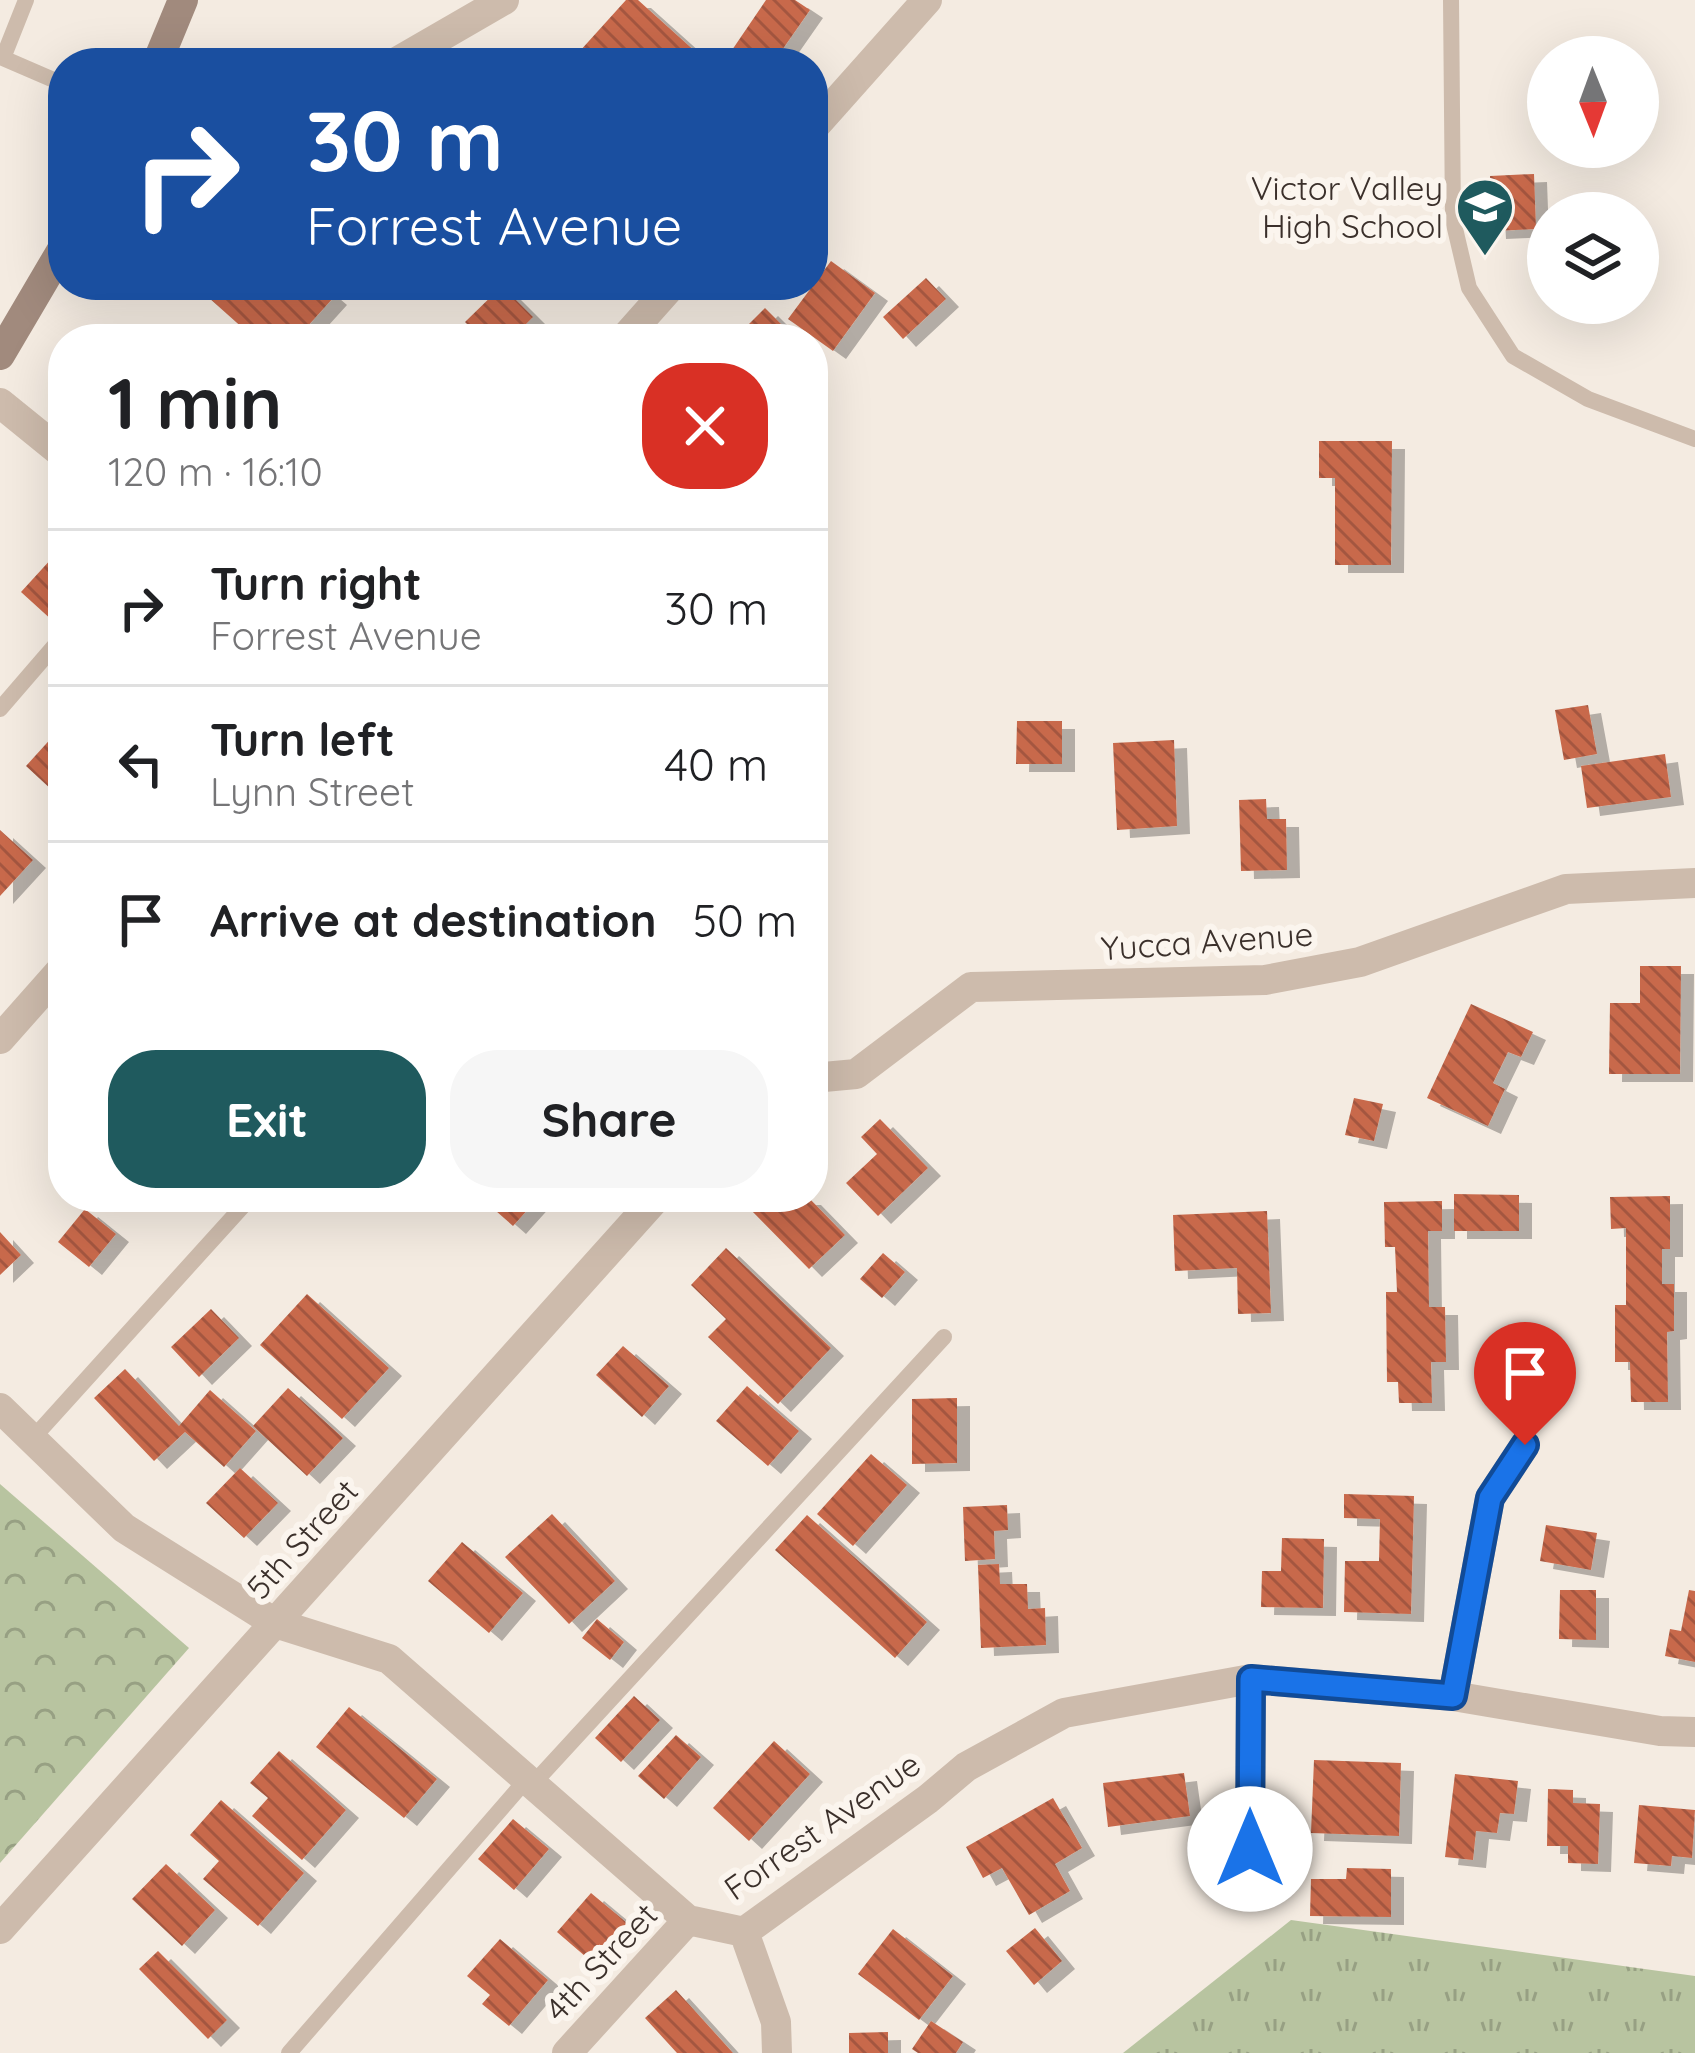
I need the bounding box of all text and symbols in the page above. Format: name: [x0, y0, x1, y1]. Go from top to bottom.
north arrow: [1527, 36, 1659, 168]
map controls: [1527, 36, 1659, 324]
text: 30 m: [306, 87, 504, 192]
icon: right: [108, 96, 264, 252]
place label: Victor Valley High School: [1251, 167, 1443, 246]
school or university icon: Victor Valley High School: [1454, 176, 1516, 258]
text: Forrest Avenue: [306, 191, 682, 259]
button: layers: [1527, 192, 1659, 324]
text: 1 min: [108, 357, 282, 447]
button: close: [642, 363, 768, 489]
text: 120 m · 16:10: [108, 447, 323, 496]
text: Turn right: [210, 555, 422, 611]
icon: right: [108, 575, 174, 641]
text: 30 m: [664, 580, 768, 636]
text: Forrest Avenue: [210, 611, 482, 660]
text: Turn left: [210, 711, 395, 767]
icon: left: [108, 731, 174, 797]
text: 40 m: [664, 736, 768, 792]
text: Lynn Street: [210, 767, 414, 816]
icon: arrive: [108, 887, 174, 953]
text: Arrive at destination: [210, 892, 656, 948]
text: 50 m: [692, 892, 797, 948]
street label: Yucca Avenue: [1099, 913, 1314, 968]
button: Exit: [108, 1050, 426, 1188]
button: Share: [450, 1050, 768, 1188]
pin: [1474, 1322, 1576, 1445]
icon: arrive: [1492, 1340, 1558, 1406]
street label: 5th Street: [237, 1470, 366, 1607]
street label: Forrest Avenue: [716, 1743, 928, 1908]
position arrow: [1187, 1786, 1313, 1912]
street label: 4th Street: [536, 1894, 666, 2029]

